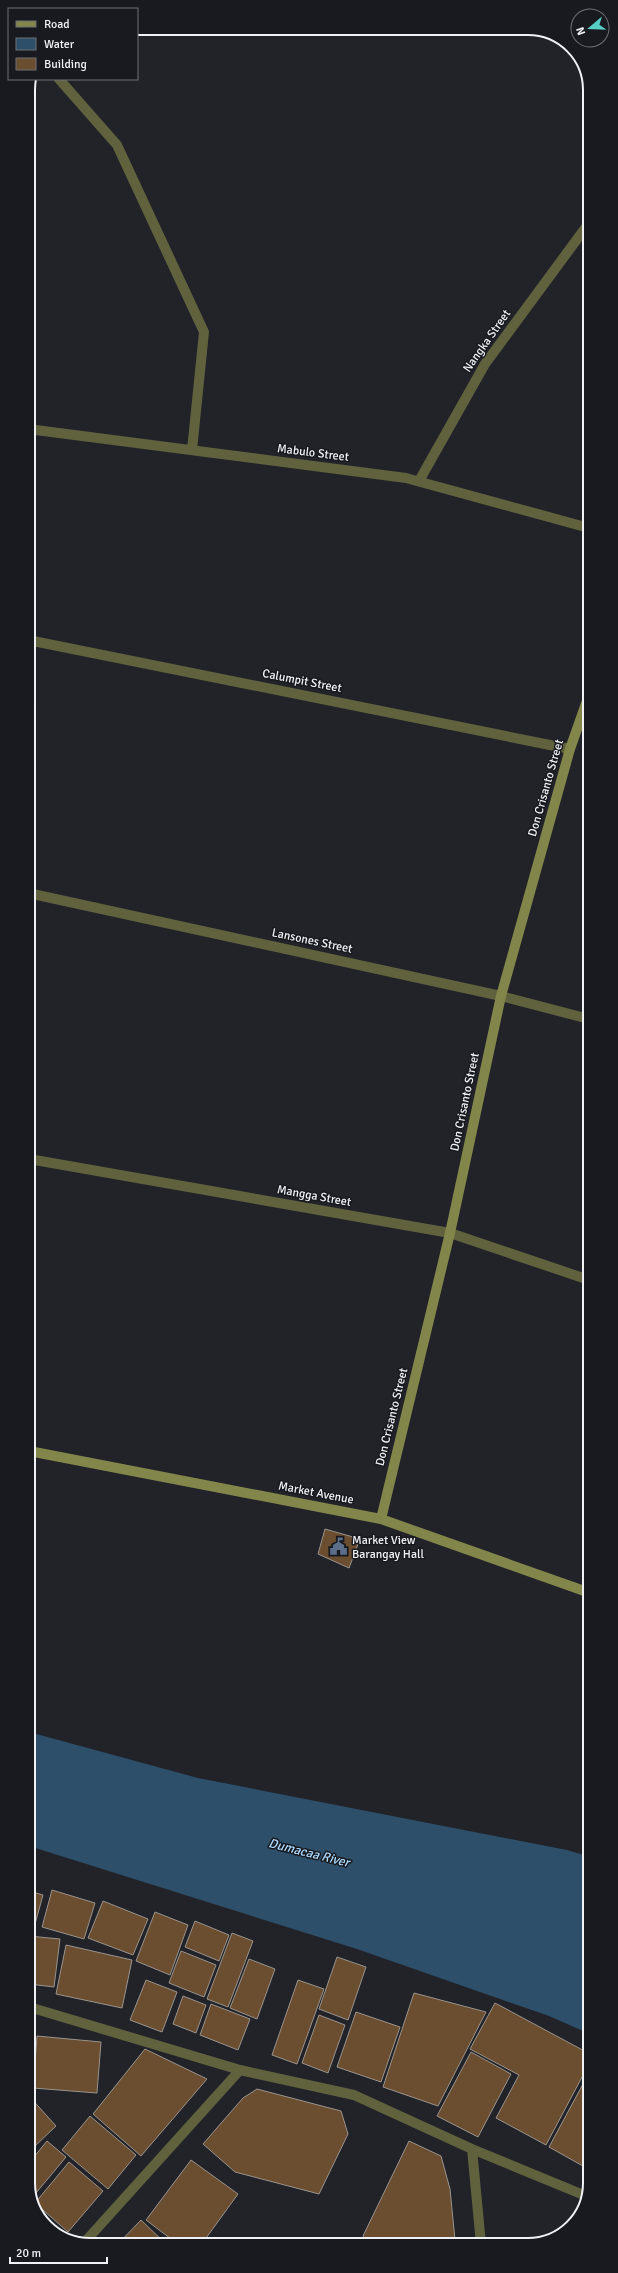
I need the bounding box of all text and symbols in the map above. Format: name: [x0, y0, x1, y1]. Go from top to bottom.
legend: [8, 8, 138, 80]
north arrow: [570, 8, 610, 48]
text: Road: [44, 17, 70, 32]
text: N: [574, 25, 588, 37]
text: Water: [44, 37, 75, 52]
text: Building: [44, 57, 87, 72]
street label: Nangka Street: [460, 307, 514, 375]
street label: Mabulo Street: [276, 441, 350, 465]
street label: Calumpit Street: [261, 666, 343, 696]
street label: Don Crisanto Street: [525, 738, 567, 838]
street label: Lansones Street: [270, 925, 354, 957]
street label: Don Crisanto Street: [447, 1051, 483, 1153]
street label: Mangga Street: [276, 1182, 352, 1210]
street label: Don Crisanto Street: [373, 1366, 411, 1468]
street label: Market Avenue: [277, 1478, 355, 1508]
place label: Market View Barangay Hall: [352, 1533, 424, 1562]
public building icon: Market View Barangay Hall: [329, 1537, 349, 1557]
water label: Dumacaa River: [267, 1835, 353, 1871]
scale bar: [10, 2239, 107, 2265]
text: 20 m: [16, 2246, 41, 2261]

